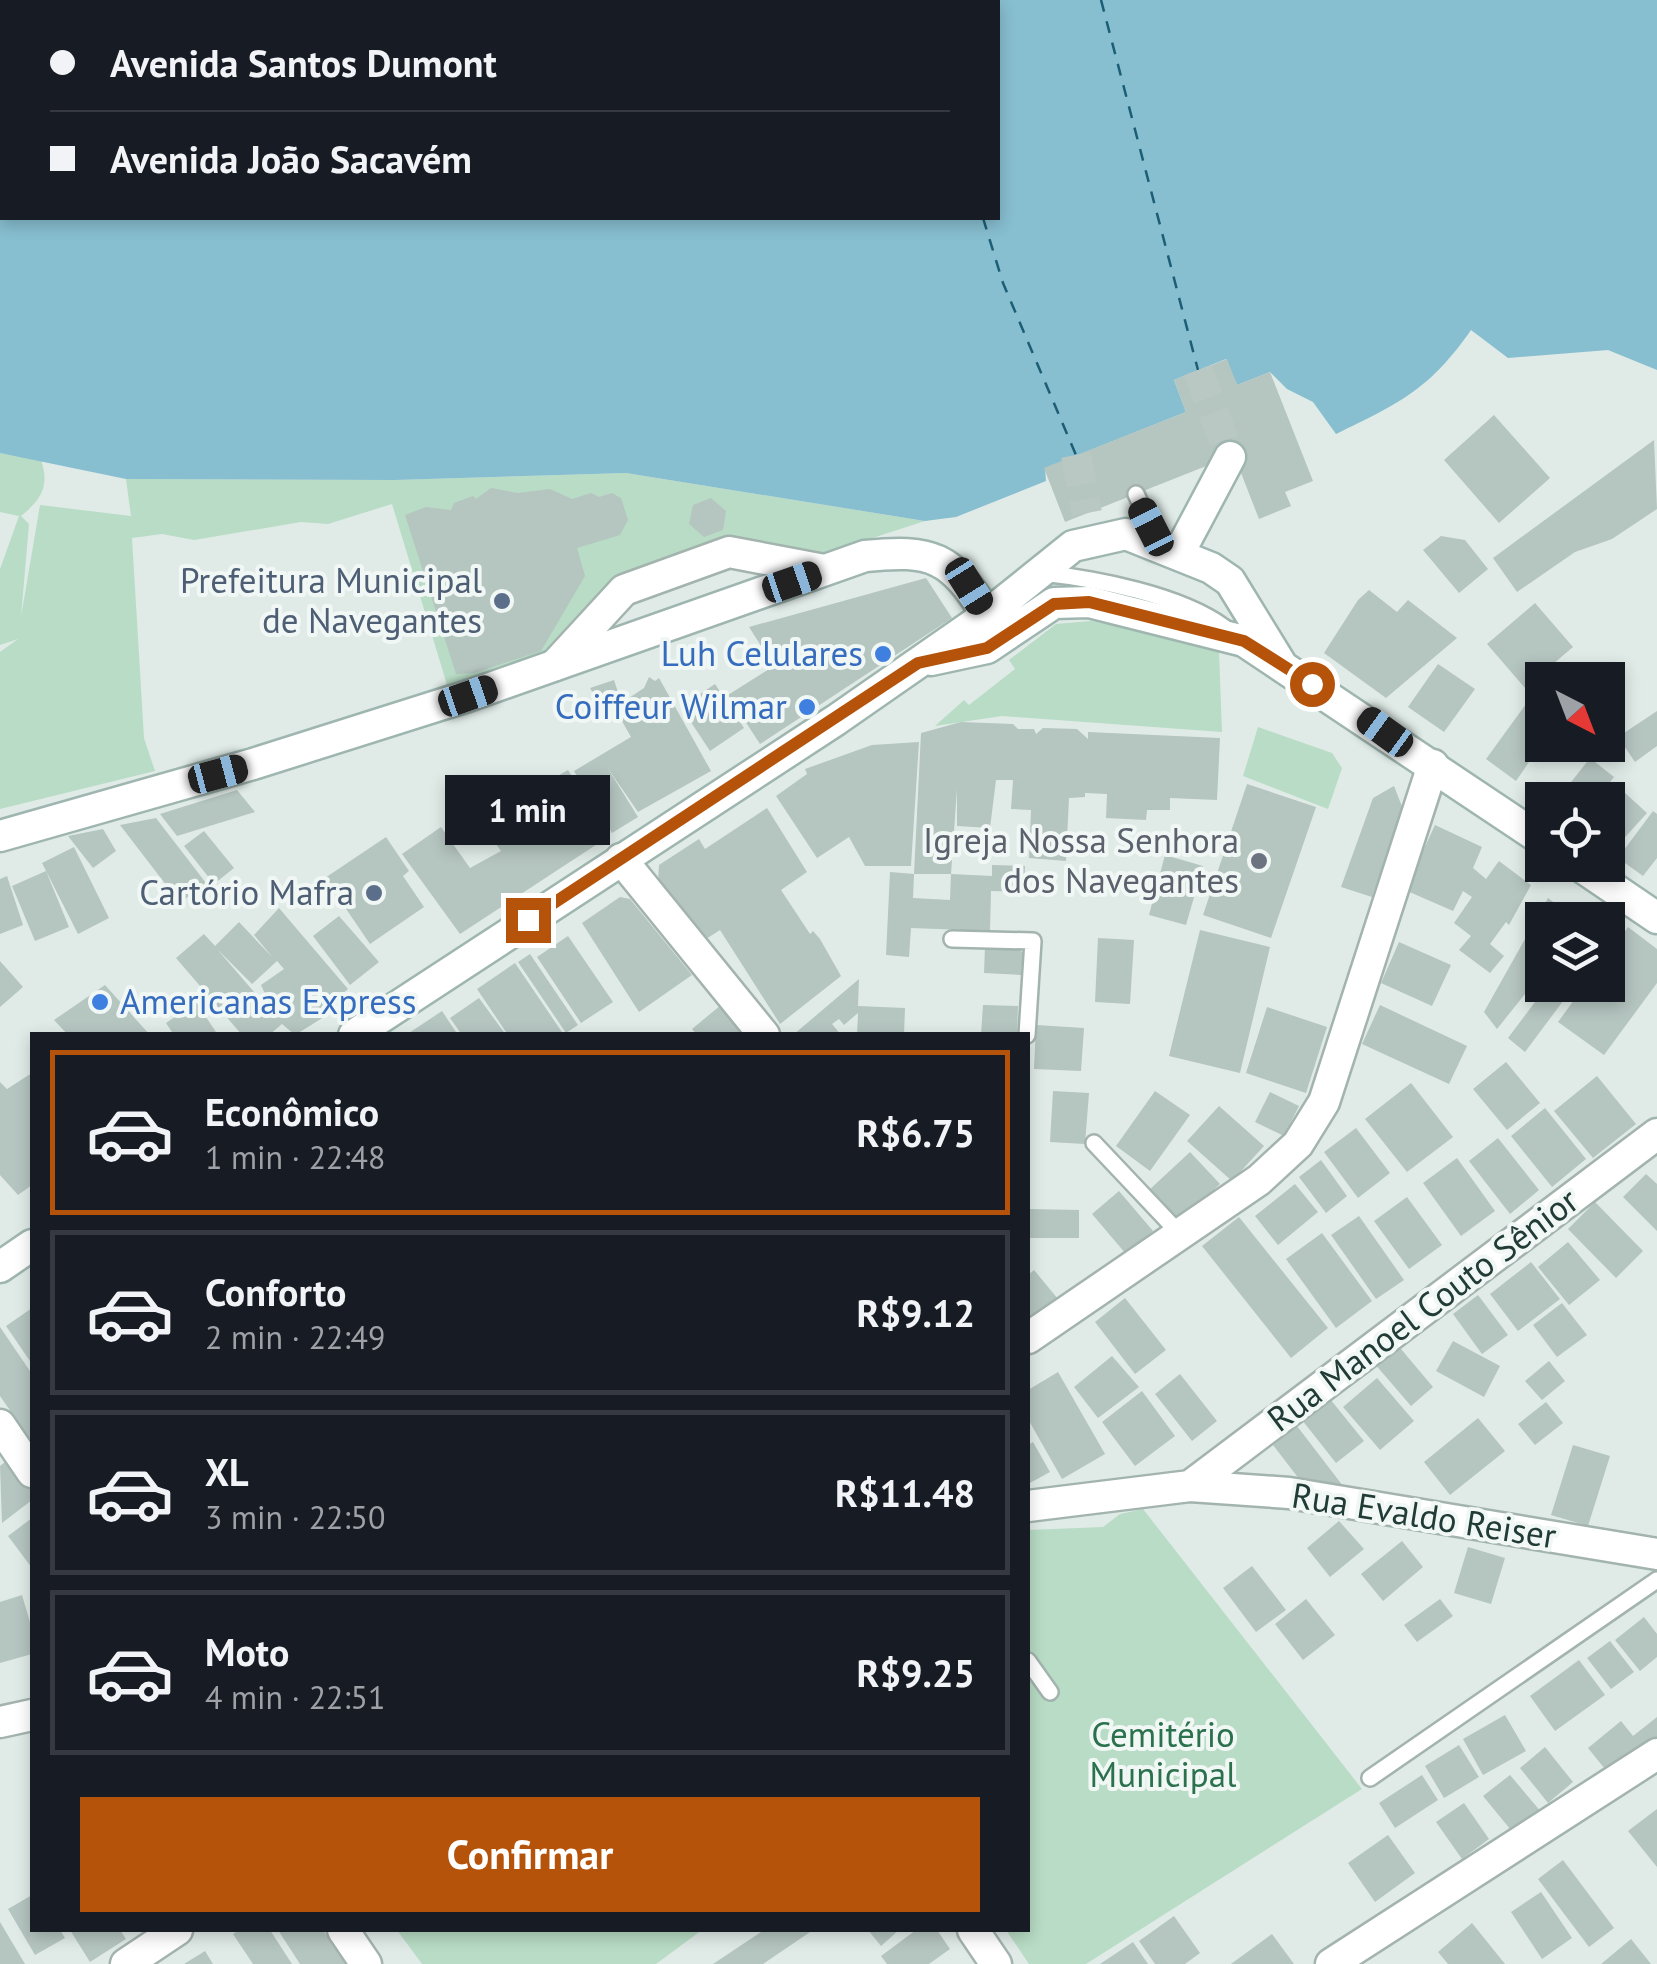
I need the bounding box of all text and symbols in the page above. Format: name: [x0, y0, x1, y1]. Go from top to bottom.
text: Avenida Santos Dumont: [110, 38, 497, 87]
text: Avenida João Sacavém: [110, 134, 472, 183]
car: [1124, 493, 1178, 561]
car: [940, 553, 998, 619]
place label: Prefeitura Municipal de Navegantes: [180, 557, 482, 643]
car: [759, 558, 825, 606]
marker: Prefeitura Municipal de Navegantes: [491, 590, 513, 612]
place label: Luh Celulares: [661, 630, 863, 676]
marker: Luh Celulares: [872, 643, 894, 665]
route start: [1290, 662, 1335, 707]
north arrow: [1525, 662, 1625, 762]
map controls: [1525, 662, 1625, 1002]
car: [435, 672, 501, 720]
place label: Coiffeur Wilmar: [555, 683, 787, 729]
marker: Coiffeur Wilmar: [796, 696, 818, 718]
car: [1352, 702, 1418, 762]
car: [185, 752, 251, 796]
callout: 1 min: [446, 775, 610, 845]
button: locate: [1525, 782, 1625, 882]
text: 1 min: [488, 789, 567, 831]
place label: Igreja Nossa Senhora dos Navegantes: [923, 817, 1239, 903]
marker: Igreja Nossa Senhora dos Navegantes: [1248, 850, 1270, 872]
place label: Cartório Mafra: [139, 869, 354, 915]
marker: Cartório Mafra: [363, 882, 385, 904]
route end: [506, 898, 551, 943]
button: layers: [1525, 902, 1625, 1002]
place label: Americanas Express: [120, 978, 417, 1024]
marker: Americanas Express: [89, 991, 111, 1013]
text: Econômico: [205, 1087, 379, 1136]
icon: car: [85, 1088, 175, 1178]
text: R$6.75: [857, 1108, 975, 1157]
text: 1 min · 22:48: [205, 1136, 385, 1178]
street label: Rua Manoel Couto Sênior: [1258, 1177, 1587, 1441]
text: Conforto: [205, 1267, 346, 1316]
icon: car: [85, 1268, 175, 1358]
text: R$9.12: [857, 1288, 975, 1337]
text: 2 min · 22:49: [205, 1316, 385, 1358]
text: XL: [205, 1447, 249, 1496]
icon: car: [85, 1448, 175, 1538]
text: R$11.48: [835, 1468, 975, 1517]
street label: Rua Evaldo Reiser: [1289, 1471, 1560, 1559]
text: 3 min · 22:50: [205, 1496, 385, 1538]
text: Moto: [205, 1627, 289, 1676]
icon: car: [85, 1628, 175, 1718]
text: R$9.25: [857, 1648, 975, 1697]
text: 4 min · 22:51: [205, 1676, 385, 1718]
park label: Cemitério Municipal: [1090, 1711, 1236, 1797]
button: Confirmar: [80, 1797, 980, 1912]

